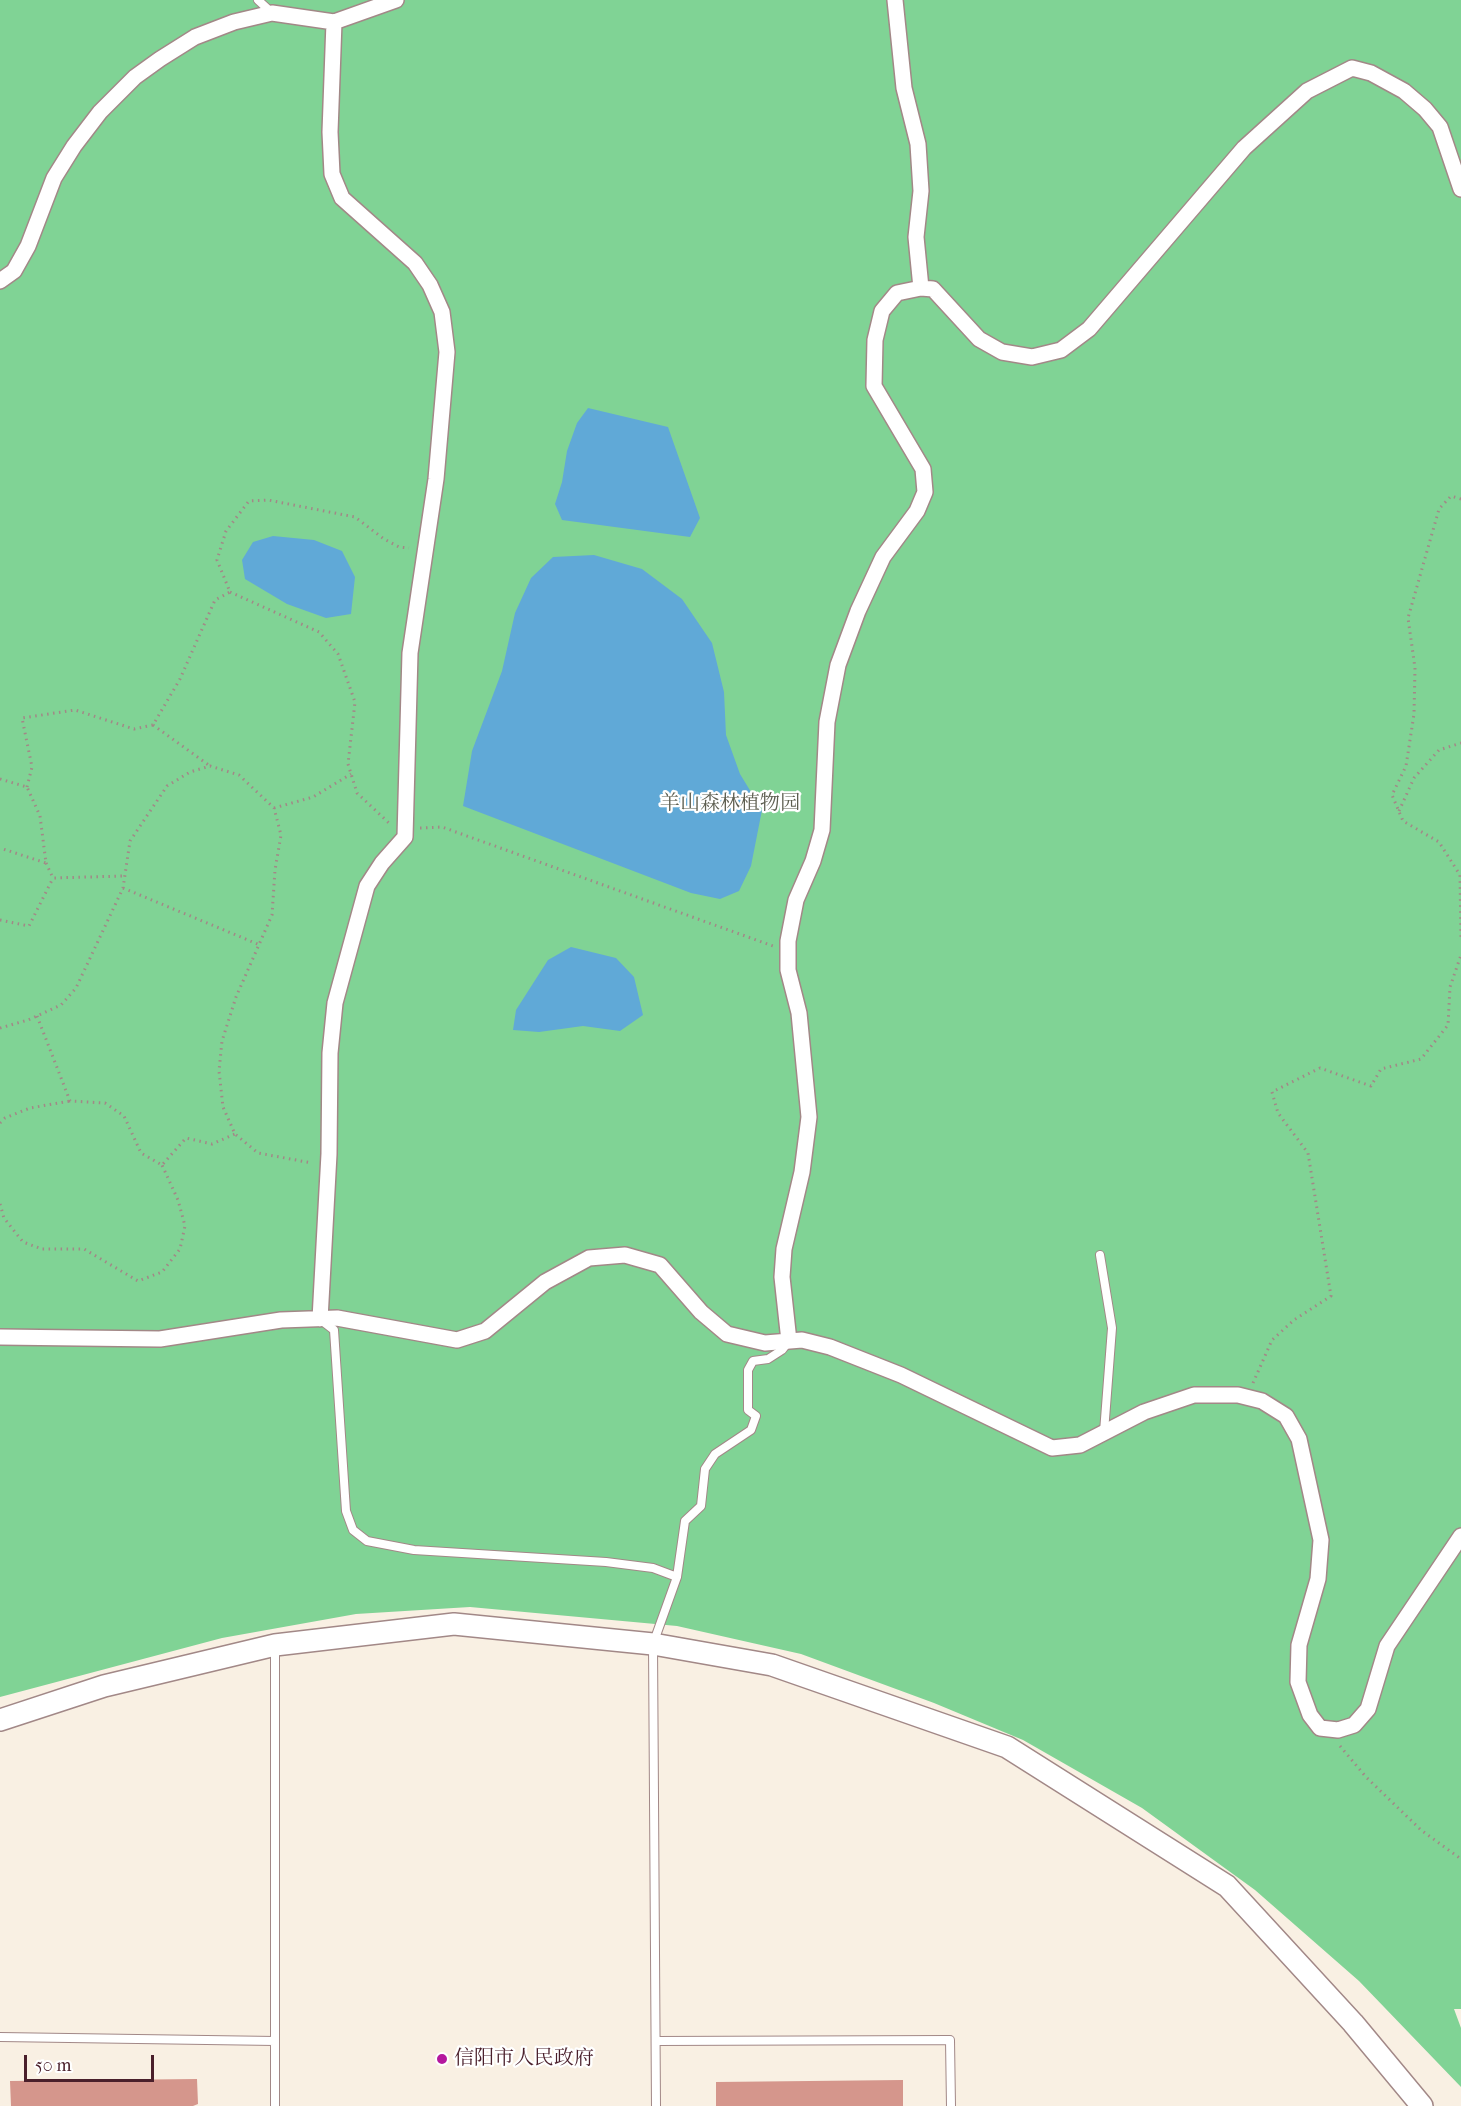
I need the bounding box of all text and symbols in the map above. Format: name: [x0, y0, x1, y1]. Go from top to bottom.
park label: 羊山森林植物园: [660, 792, 800, 816]
scale bar: [27, 2043, 158, 2081]
place label: 信阳市人民政府: [454, 2047, 594, 2071]
marker: 信阳市人民政府: [435, 2052, 449, 2066]
text: 50 m: [35, 2055, 71, 2076]

